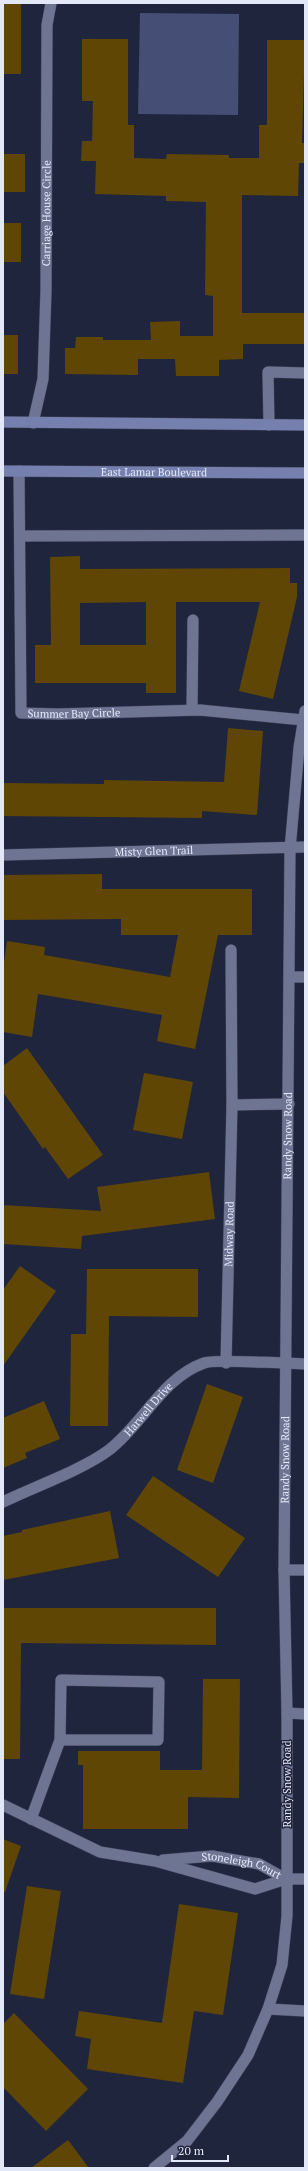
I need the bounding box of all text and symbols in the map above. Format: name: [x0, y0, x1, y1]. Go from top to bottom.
street label: Carriage House Circle: [39, 160, 53, 266]
street label: East Lamar Boulevard: [101, 465, 207, 479]
street label: Summer Bay Circle: [27, 705, 121, 721]
street label: Misty Glen Trail: [115, 843, 193, 859]
street label: Randy Snow Road: [280, 1092, 295, 1179]
street label: Midway Road: [221, 1201, 237, 1267]
street label: Harwell Drive: [121, 1379, 176, 1439]
street label: Randy Snow Road: [278, 1416, 292, 1503]
street label: Randy Snow Road: [280, 1740, 294, 1828]
street label: Stoneleigh Court: [201, 1849, 284, 1882]
scale bar: [172, 2137, 228, 2163]
text: 20 m: [178, 2143, 205, 2158]

